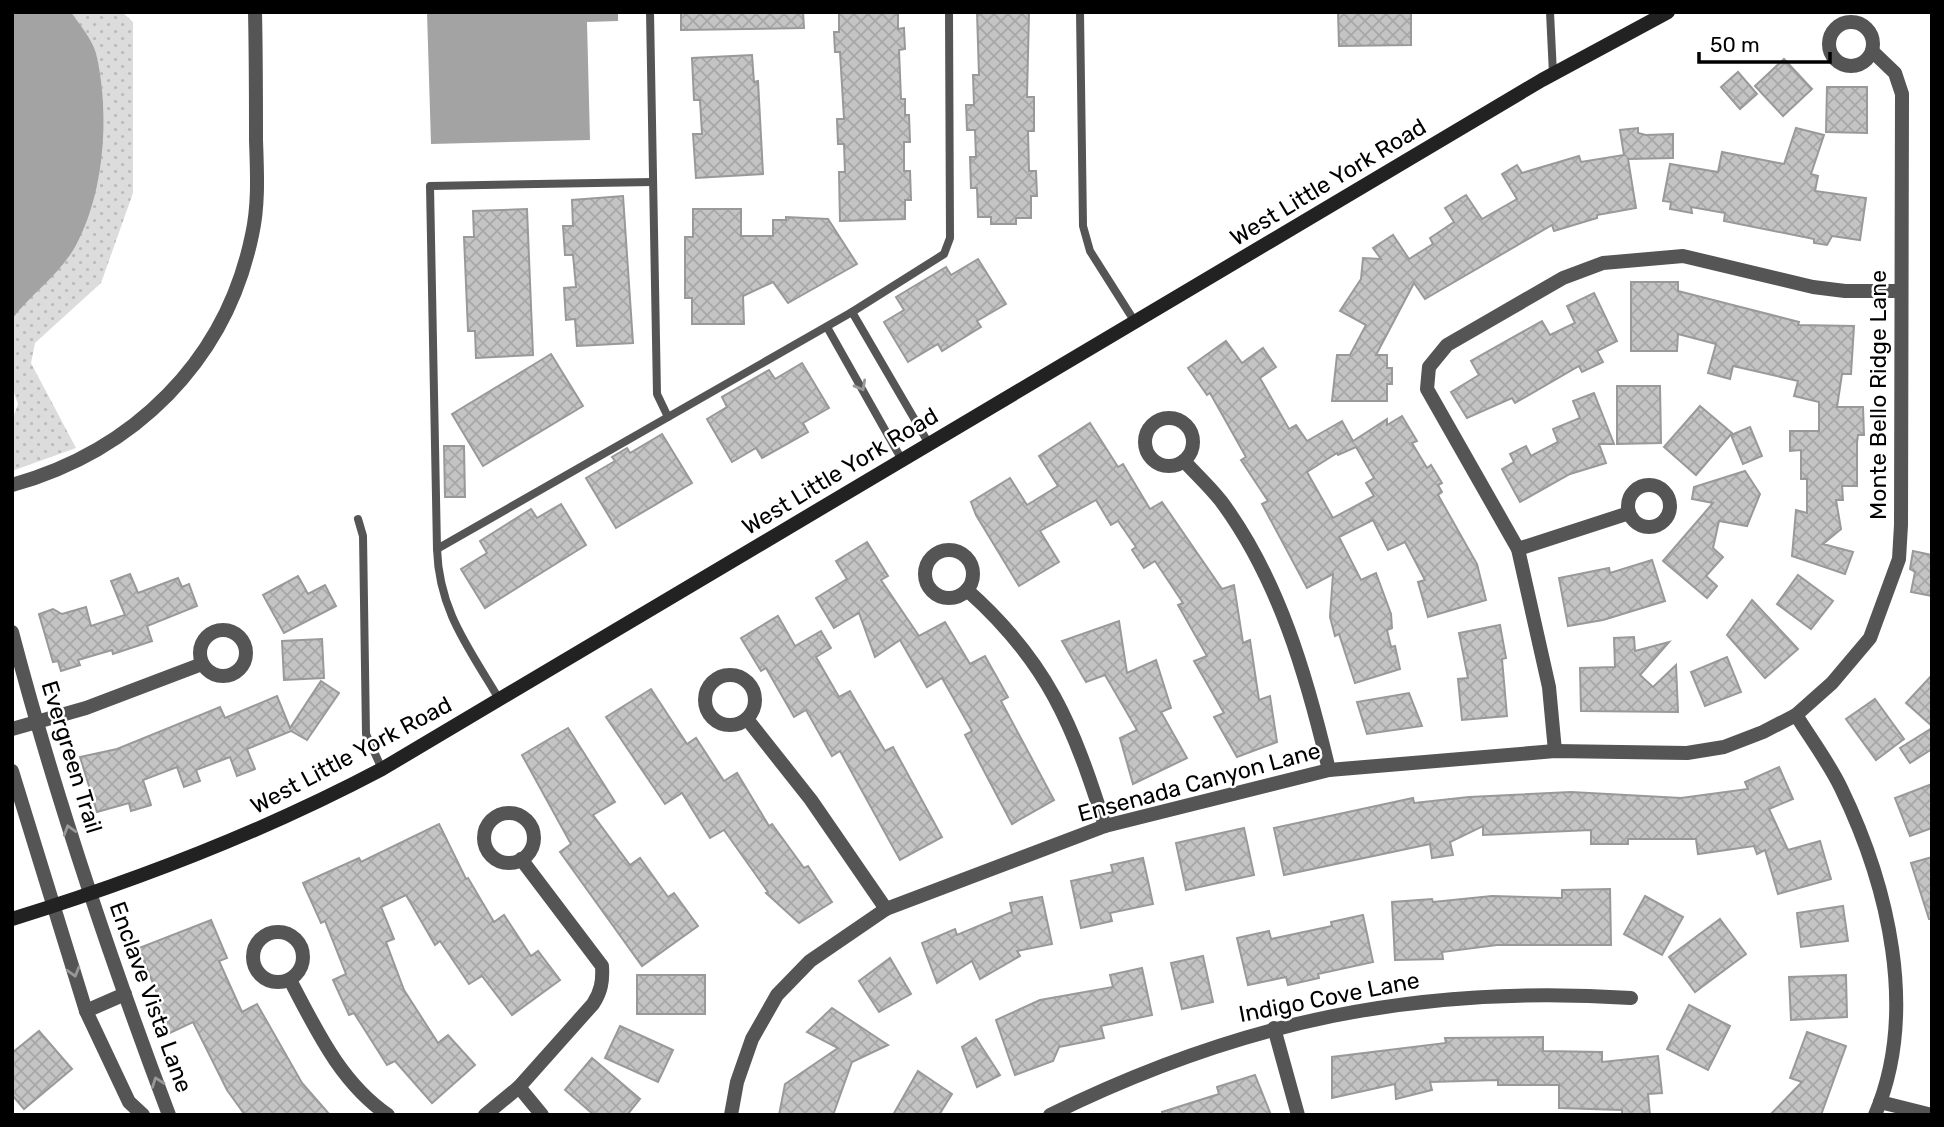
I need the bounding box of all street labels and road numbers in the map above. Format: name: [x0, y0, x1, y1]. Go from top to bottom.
street label: West Little York Road: [1225, 112, 1431, 252]
street label: Monte Bello Ridge Lane: [1864, 270, 1892, 520]
street label: West Little York Road: [737, 401, 943, 541]
street label: Evergreen Trail: [35, 677, 109, 837]
street label: West Little York Road: [246, 690, 456, 820]
street label: Ensenada Canyon Lane: [1075, 736, 1323, 828]
street label: Enclave Vista Lane: [103, 898, 199, 1096]
street label: Indigo Cove Lane: [1236, 966, 1422, 1028]

